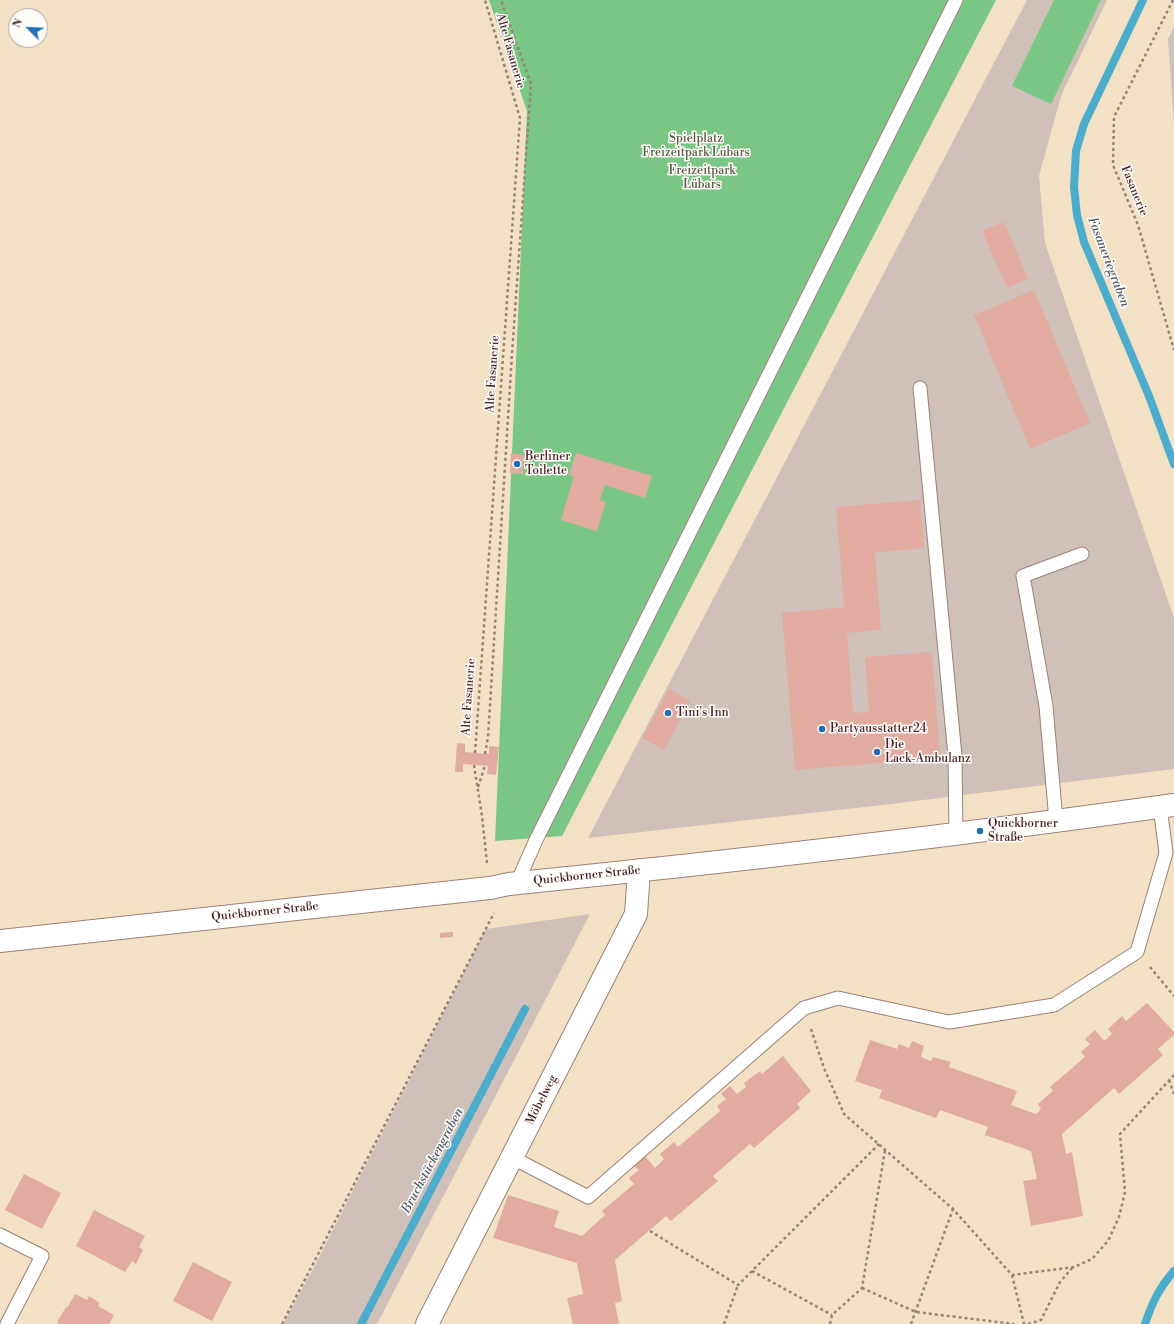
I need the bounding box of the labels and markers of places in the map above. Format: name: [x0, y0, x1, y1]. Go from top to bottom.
place label: Berliner Toilette: [525, 450, 570, 478]
marker: Berliner Toilette: [512, 459, 522, 469]
place label: Tini's Inn: [676, 706, 729, 720]
marker: Tini's Inn: [663, 708, 673, 718]
place label: Partyausstatter24: [830, 722, 927, 736]
marker: Partyausstatter24: [817, 724, 827, 734]
place label: Die Lack-Ambulanz: [885, 738, 971, 766]
marker: Die Lack-Ambulanz: [872, 747, 882, 757]
place label: Quickborner Straße: [988, 817, 1058, 845]
marker: Quickborner Straße: [975, 826, 985, 836]

